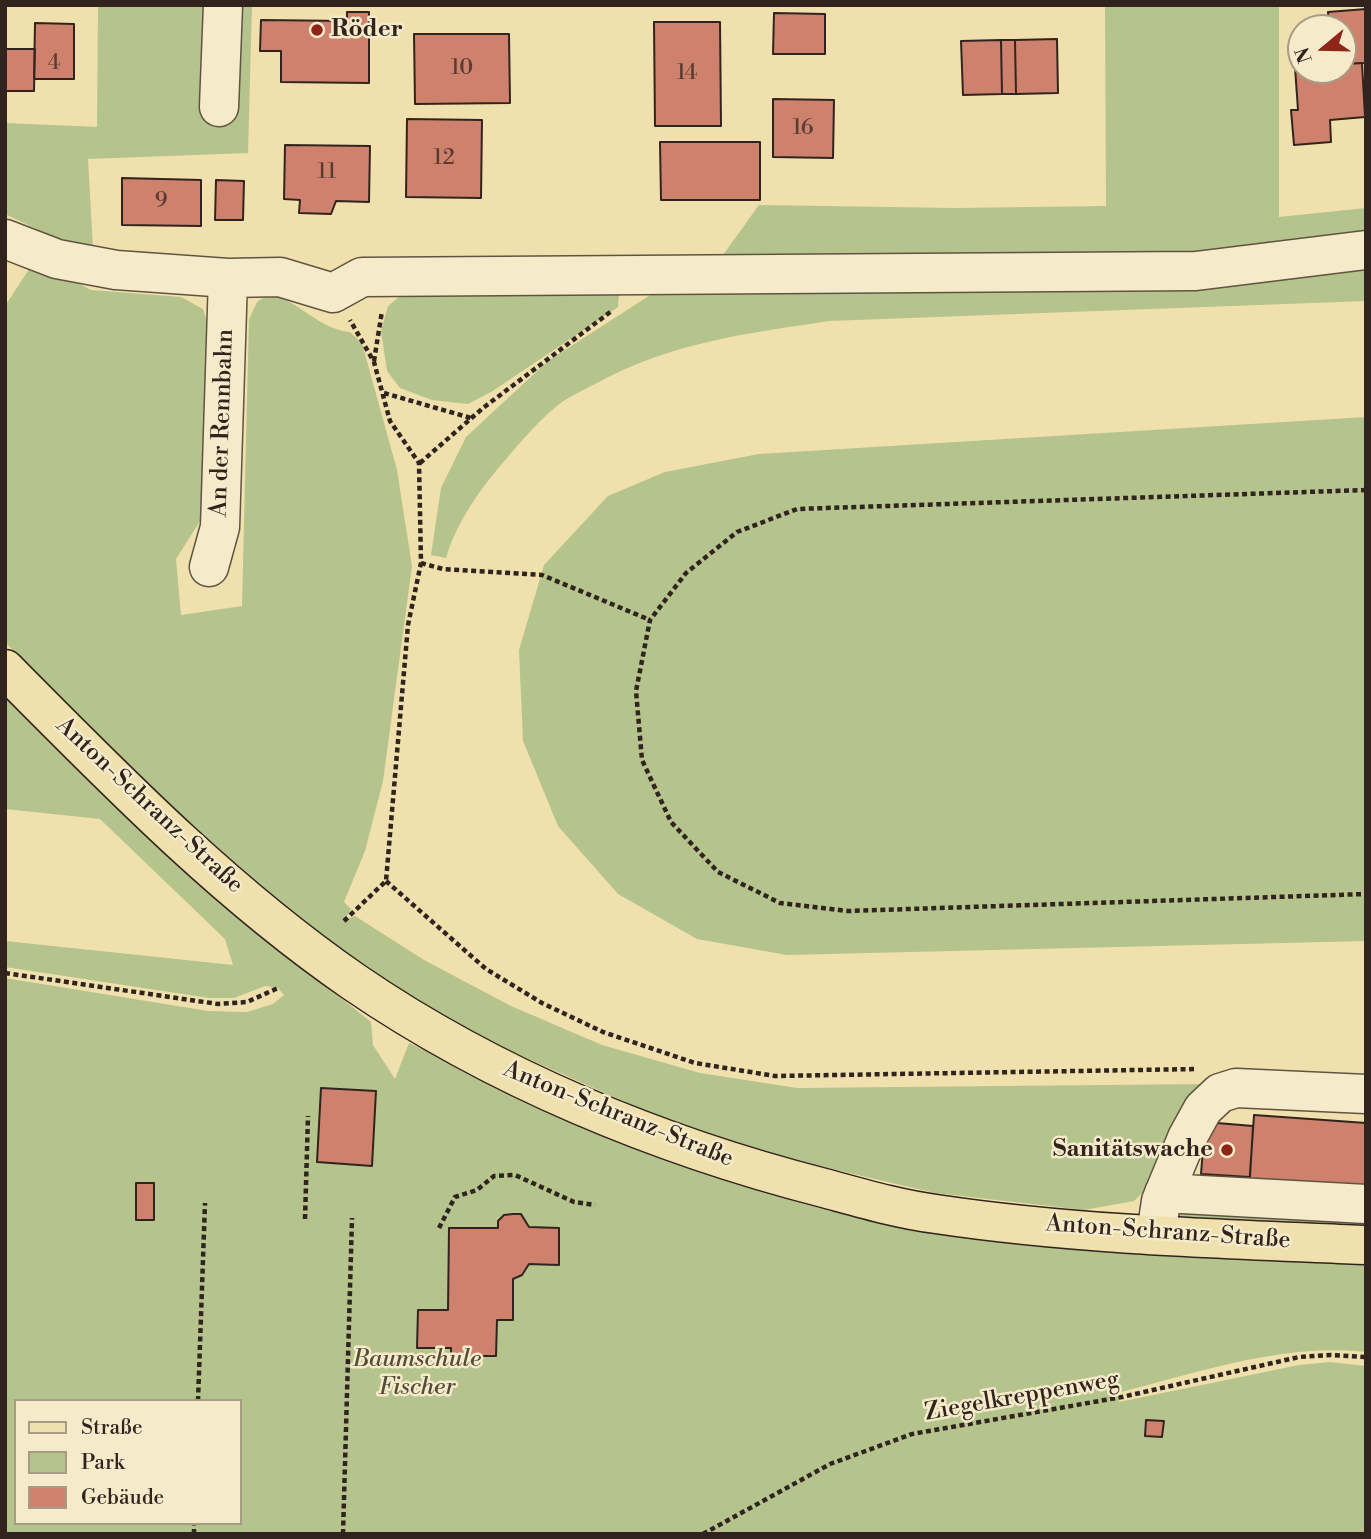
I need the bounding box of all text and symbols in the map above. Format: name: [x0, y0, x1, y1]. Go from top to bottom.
north arrow: [1287, 14, 1357, 84]
place label: Röder: [331, 16, 403, 44]
marker: Röder: [309, 22, 325, 38]
text: N: [1290, 44, 1318, 66]
house number: 4: [48, 51, 60, 77]
house number: 10: [451, 56, 473, 82]
house number: 14: [677, 61, 697, 87]
house number: 16: [792, 116, 814, 142]
house number: 12: [433, 146, 455, 172]
house number: 11: [318, 160, 336, 186]
house number: 9: [155, 189, 167, 215]
street label: An der Rennbahn: [205, 328, 241, 518]
street label: Anton-Schranz-Straße: [49, 712, 249, 900]
street label: Anton-Schranz-Straße: [499, 1056, 737, 1174]
place label: Sanitätswache: [1053, 1136, 1213, 1164]
marker: Sanitätswache: [1219, 1142, 1235, 1158]
street label: Anton-Schranz-Straße: [1045, 1210, 1291, 1256]
park label: Baumschule Fischer: [353, 1346, 481, 1402]
street label: Ziegelkreppenweg: [923, 1366, 1121, 1428]
legend: [14, 1399, 242, 1525]
text: Straße: [81, 1415, 143, 1441]
text: Park: [81, 1450, 125, 1476]
text: Gebäude: [81, 1485, 164, 1511]

